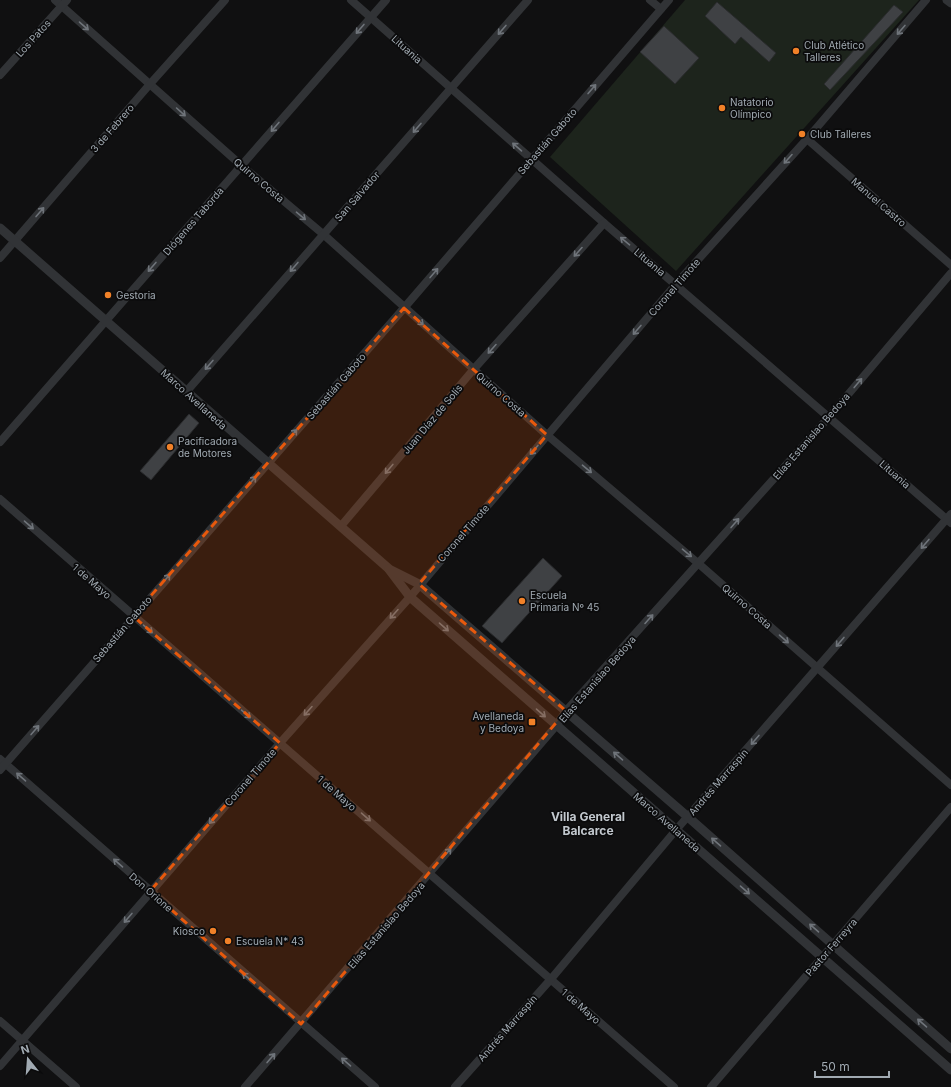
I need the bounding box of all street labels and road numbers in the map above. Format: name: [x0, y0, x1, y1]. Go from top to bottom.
street label: Los Patos: [13, 17, 53, 59]
street label: Lituania: [389, 32, 425, 66]
street label: 3 de Febrero: [88, 101, 136, 155]
street label: Sebastián Gaboto: [515, 105, 579, 177]
street label: Quirno Costa: [231, 155, 287, 205]
street label: San Salvador: [332, 168, 382, 223]
street label: Manuel Castro: [849, 175, 909, 229]
street label: Diógenes Taborda: [160, 185, 226, 257]
street label: Lituania: [632, 246, 668, 278]
street label: Coronel Timote: [646, 256, 702, 318]
street label: Sebastián Gaboto: [304, 350, 368, 422]
street label: Marco Avellaneda: [159, 366, 229, 432]
street label: Quirno Costa: [474, 369, 528, 419]
street label: Juan Díaz de Solís: [399, 382, 465, 456]
street label: Elías Estanislao Bedoya: [770, 390, 852, 482]
street label: Lituania: [877, 457, 913, 491]
street label: Coronel Timote: [435, 502, 491, 564]
street label: 1 de Mayo: [70, 561, 114, 601]
street label: Quirno Costa: [720, 581, 774, 631]
street label: Sebastián Gaboto: [90, 593, 154, 665]
street label: Elías Estanislao Bedoya: [556, 633, 638, 725]
street label: Coronel Timote: [222, 746, 278, 808]
street label: Andrés Marraspín: [686, 746, 750, 818]
street label: 1 de Mayo: [315, 773, 359, 813]
street label: Marco Avellaneda: [631, 790, 703, 854]
street label: Don Orione: [127, 870, 175, 914]
street label: Elías Estanislao Bedoya: [345, 879, 427, 971]
street label: Pastor Ferreyra: [803, 916, 859, 978]
street label: 1 de Mayo: [559, 986, 603, 1026]
street label: Andrés Marraspín: [475, 992, 539, 1064]

